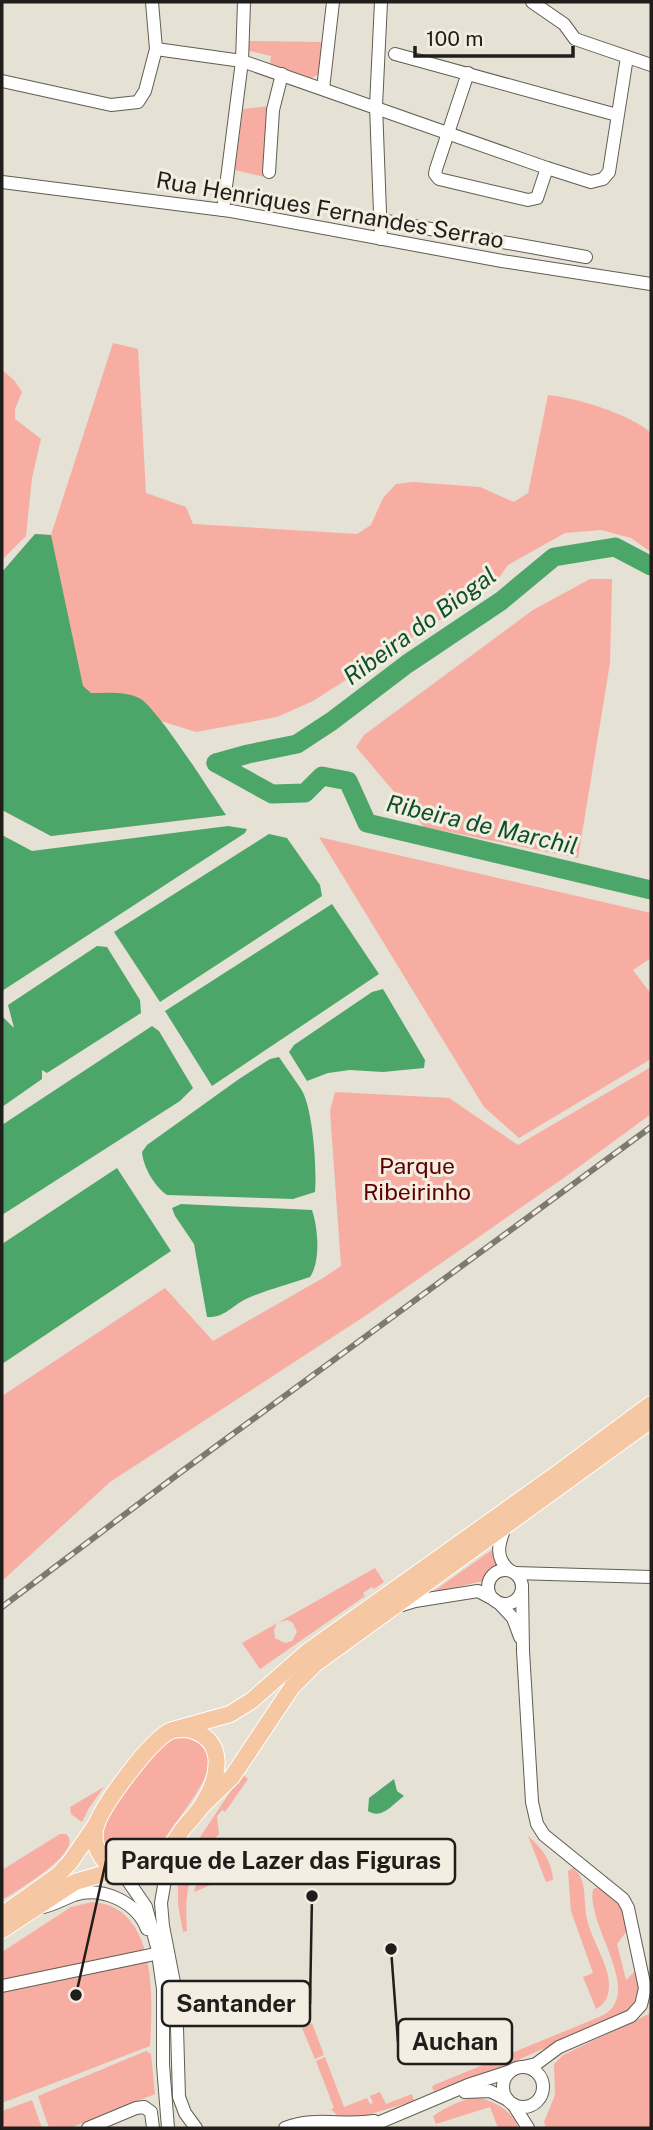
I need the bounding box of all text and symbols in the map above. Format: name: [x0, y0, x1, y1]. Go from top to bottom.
scale bar: [415, 14, 572, 58]
text: 100 m: [426, 26, 483, 51]
street label: Rua Henriques Fernandes Serrao: [154, 166, 506, 253]
water label: Ribeira do Biogal: [338, 560, 501, 690]
water label: Ribeira de Marchil: [384, 788, 580, 860]
park label: Parque Ribeirinho: [363, 1152, 471, 1205]
callout: Parque de Lazer das Figuras: [106, 1839, 455, 1884]
text: Parque de Lazer das Figuras: [121, 1846, 441, 1874]
callout: Santander: [162, 1981, 310, 2026]
text: Santander: [176, 1989, 296, 2017]
callout: Auchan: [398, 2019, 512, 2064]
text: Auchan: [412, 2027, 498, 2055]

